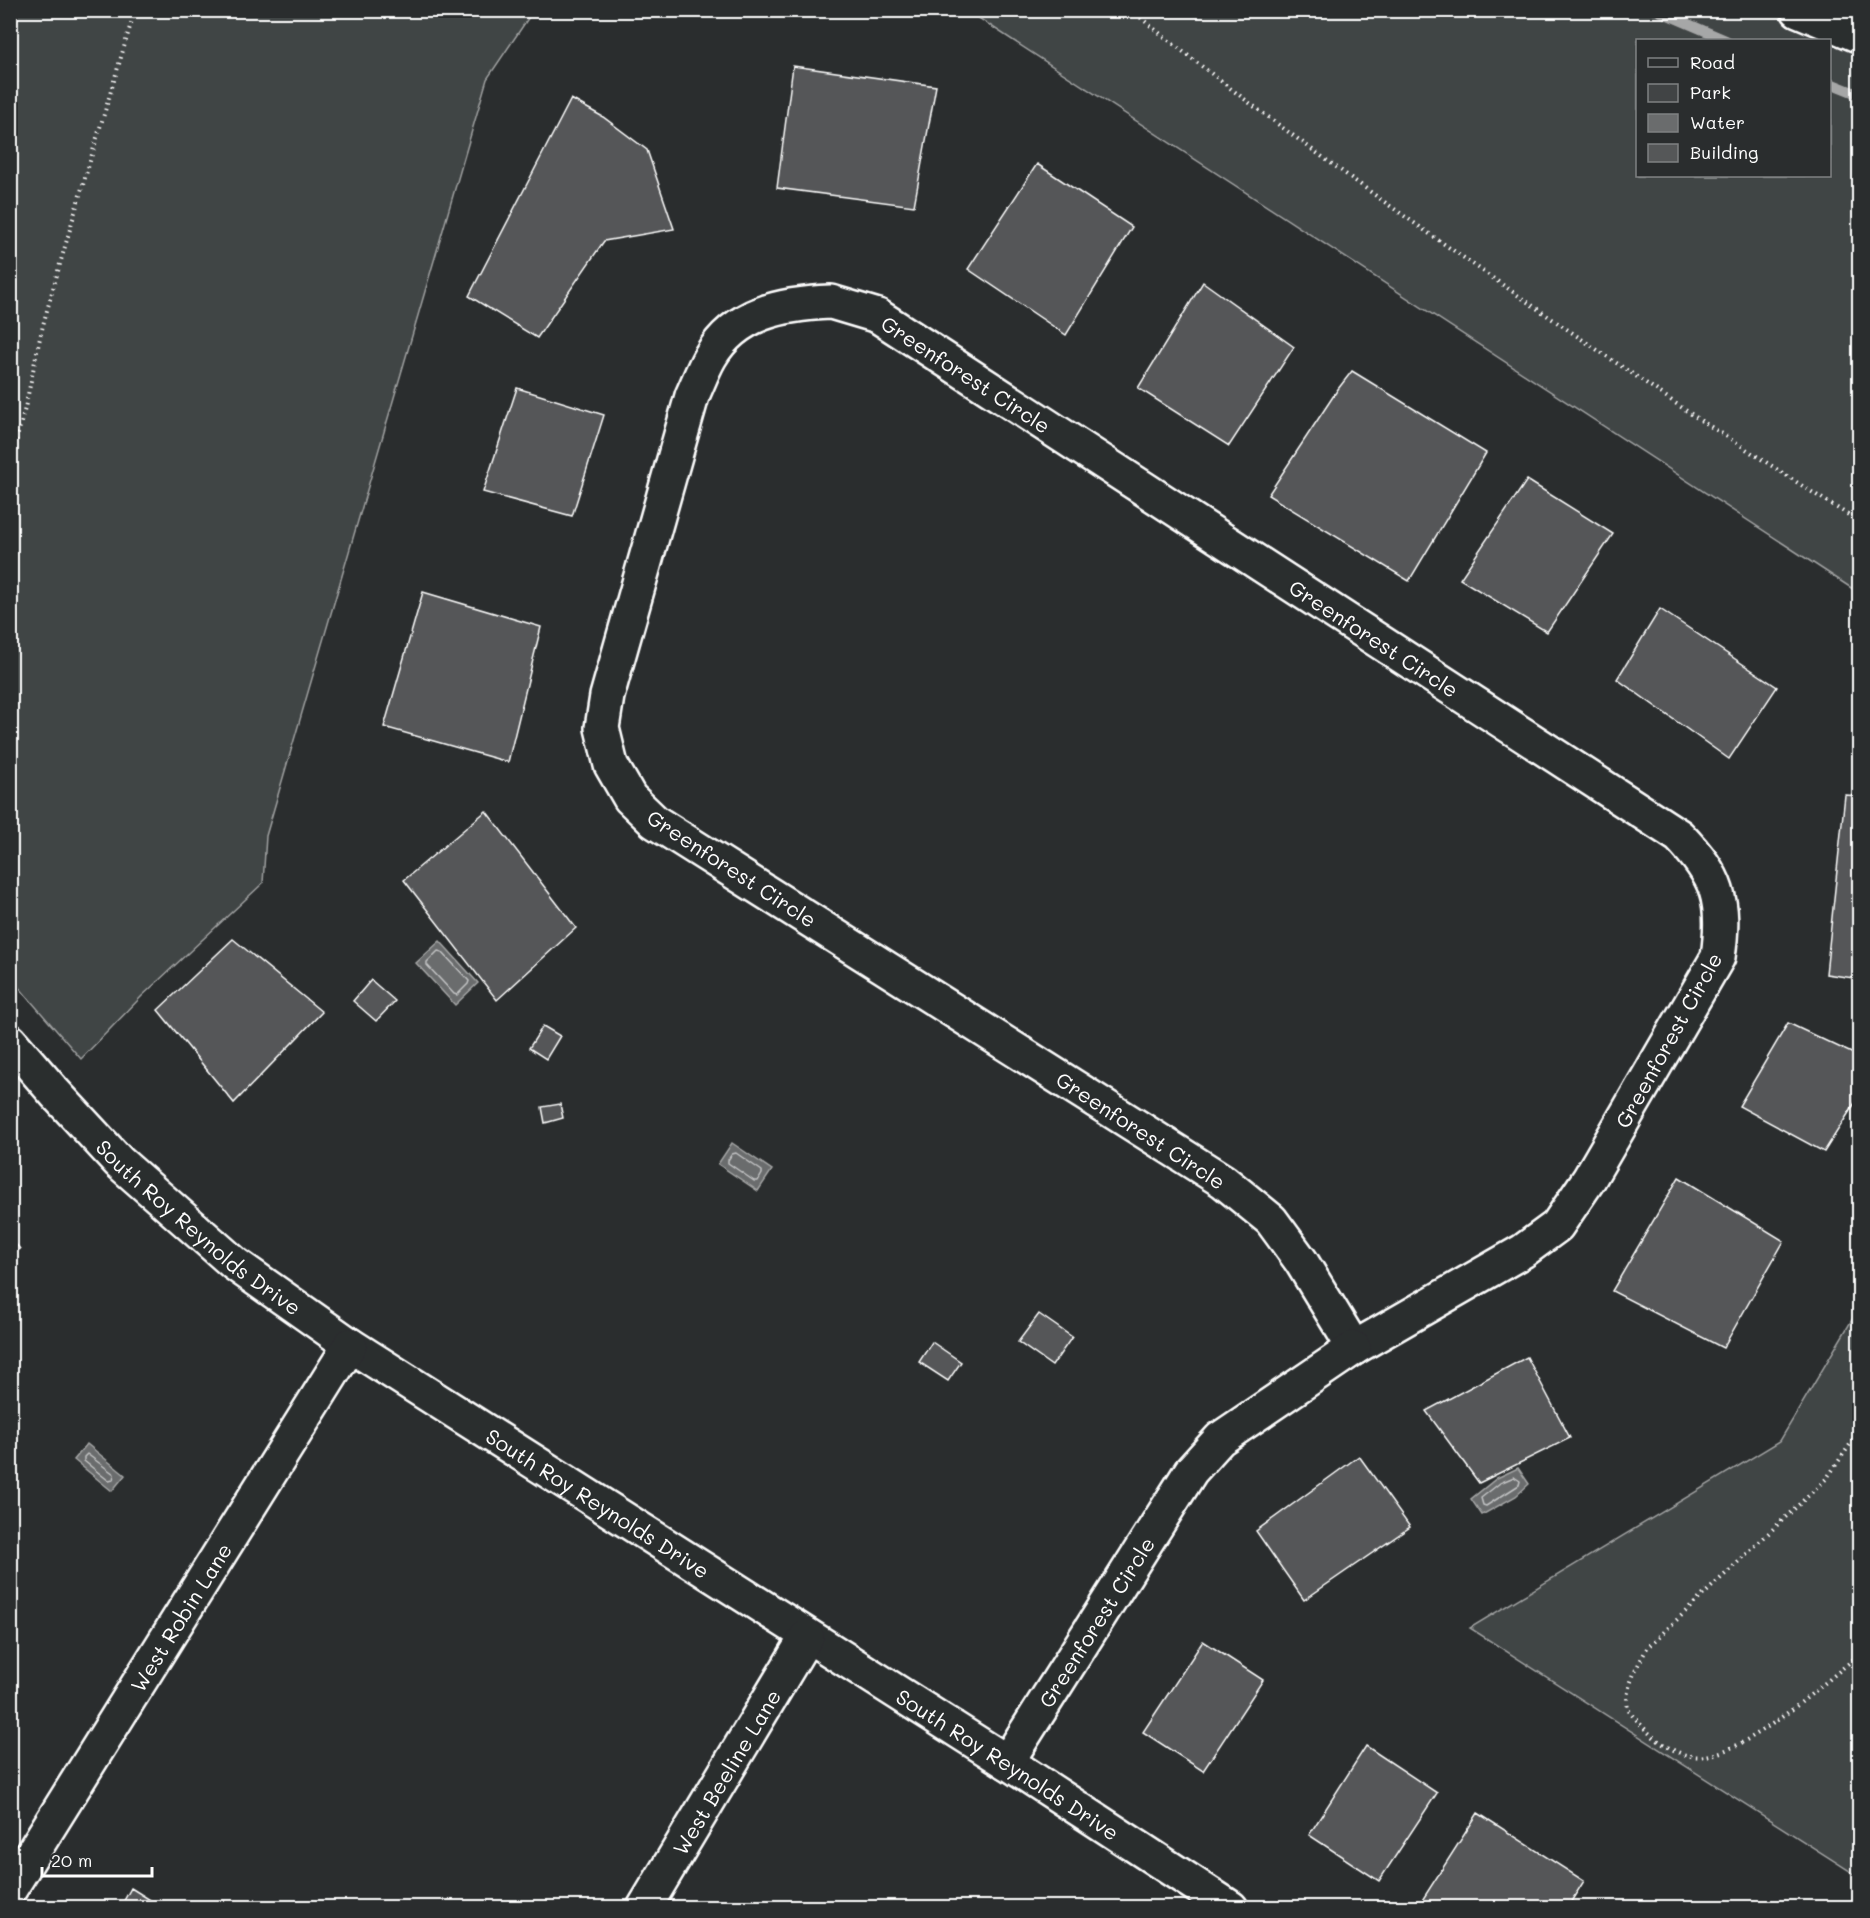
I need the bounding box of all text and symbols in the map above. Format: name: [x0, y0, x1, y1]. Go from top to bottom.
legend: [1636, 39, 1831, 177]
text: Road: [1690, 50, 1735, 74]
text: Park: [1690, 80, 1731, 104]
text: Water: [1690, 110, 1745, 134]
text: Building: [1690, 140, 1758, 164]
street label: Greenforest Circle: [876, 309, 1056, 439]
street label: Greenforest Circle: [1284, 573, 1464, 703]
street label: Greenforest Circle: [642, 803, 822, 933]
street label: Greenforest Circle: [1609, 947, 1727, 1133]
street label: Greenforest Circle: [1051, 1065, 1231, 1195]
street label: South Roy Reynolds Drive: [91, 1133, 307, 1320]
street label: South Roy Reynolds Drive: [481, 1422, 715, 1584]
street label: Greenforest Circle: [1032, 1531, 1160, 1712]
street label: West Robin Lane: [123, 1537, 237, 1696]
street label: South Roy Reynolds Drive: [892, 1682, 1125, 1845]
street label: West Beeline Lane: [666, 1684, 786, 1859]
scale bar: [42, 1840, 152, 1878]
text: 20 m: [51, 1848, 92, 1872]

